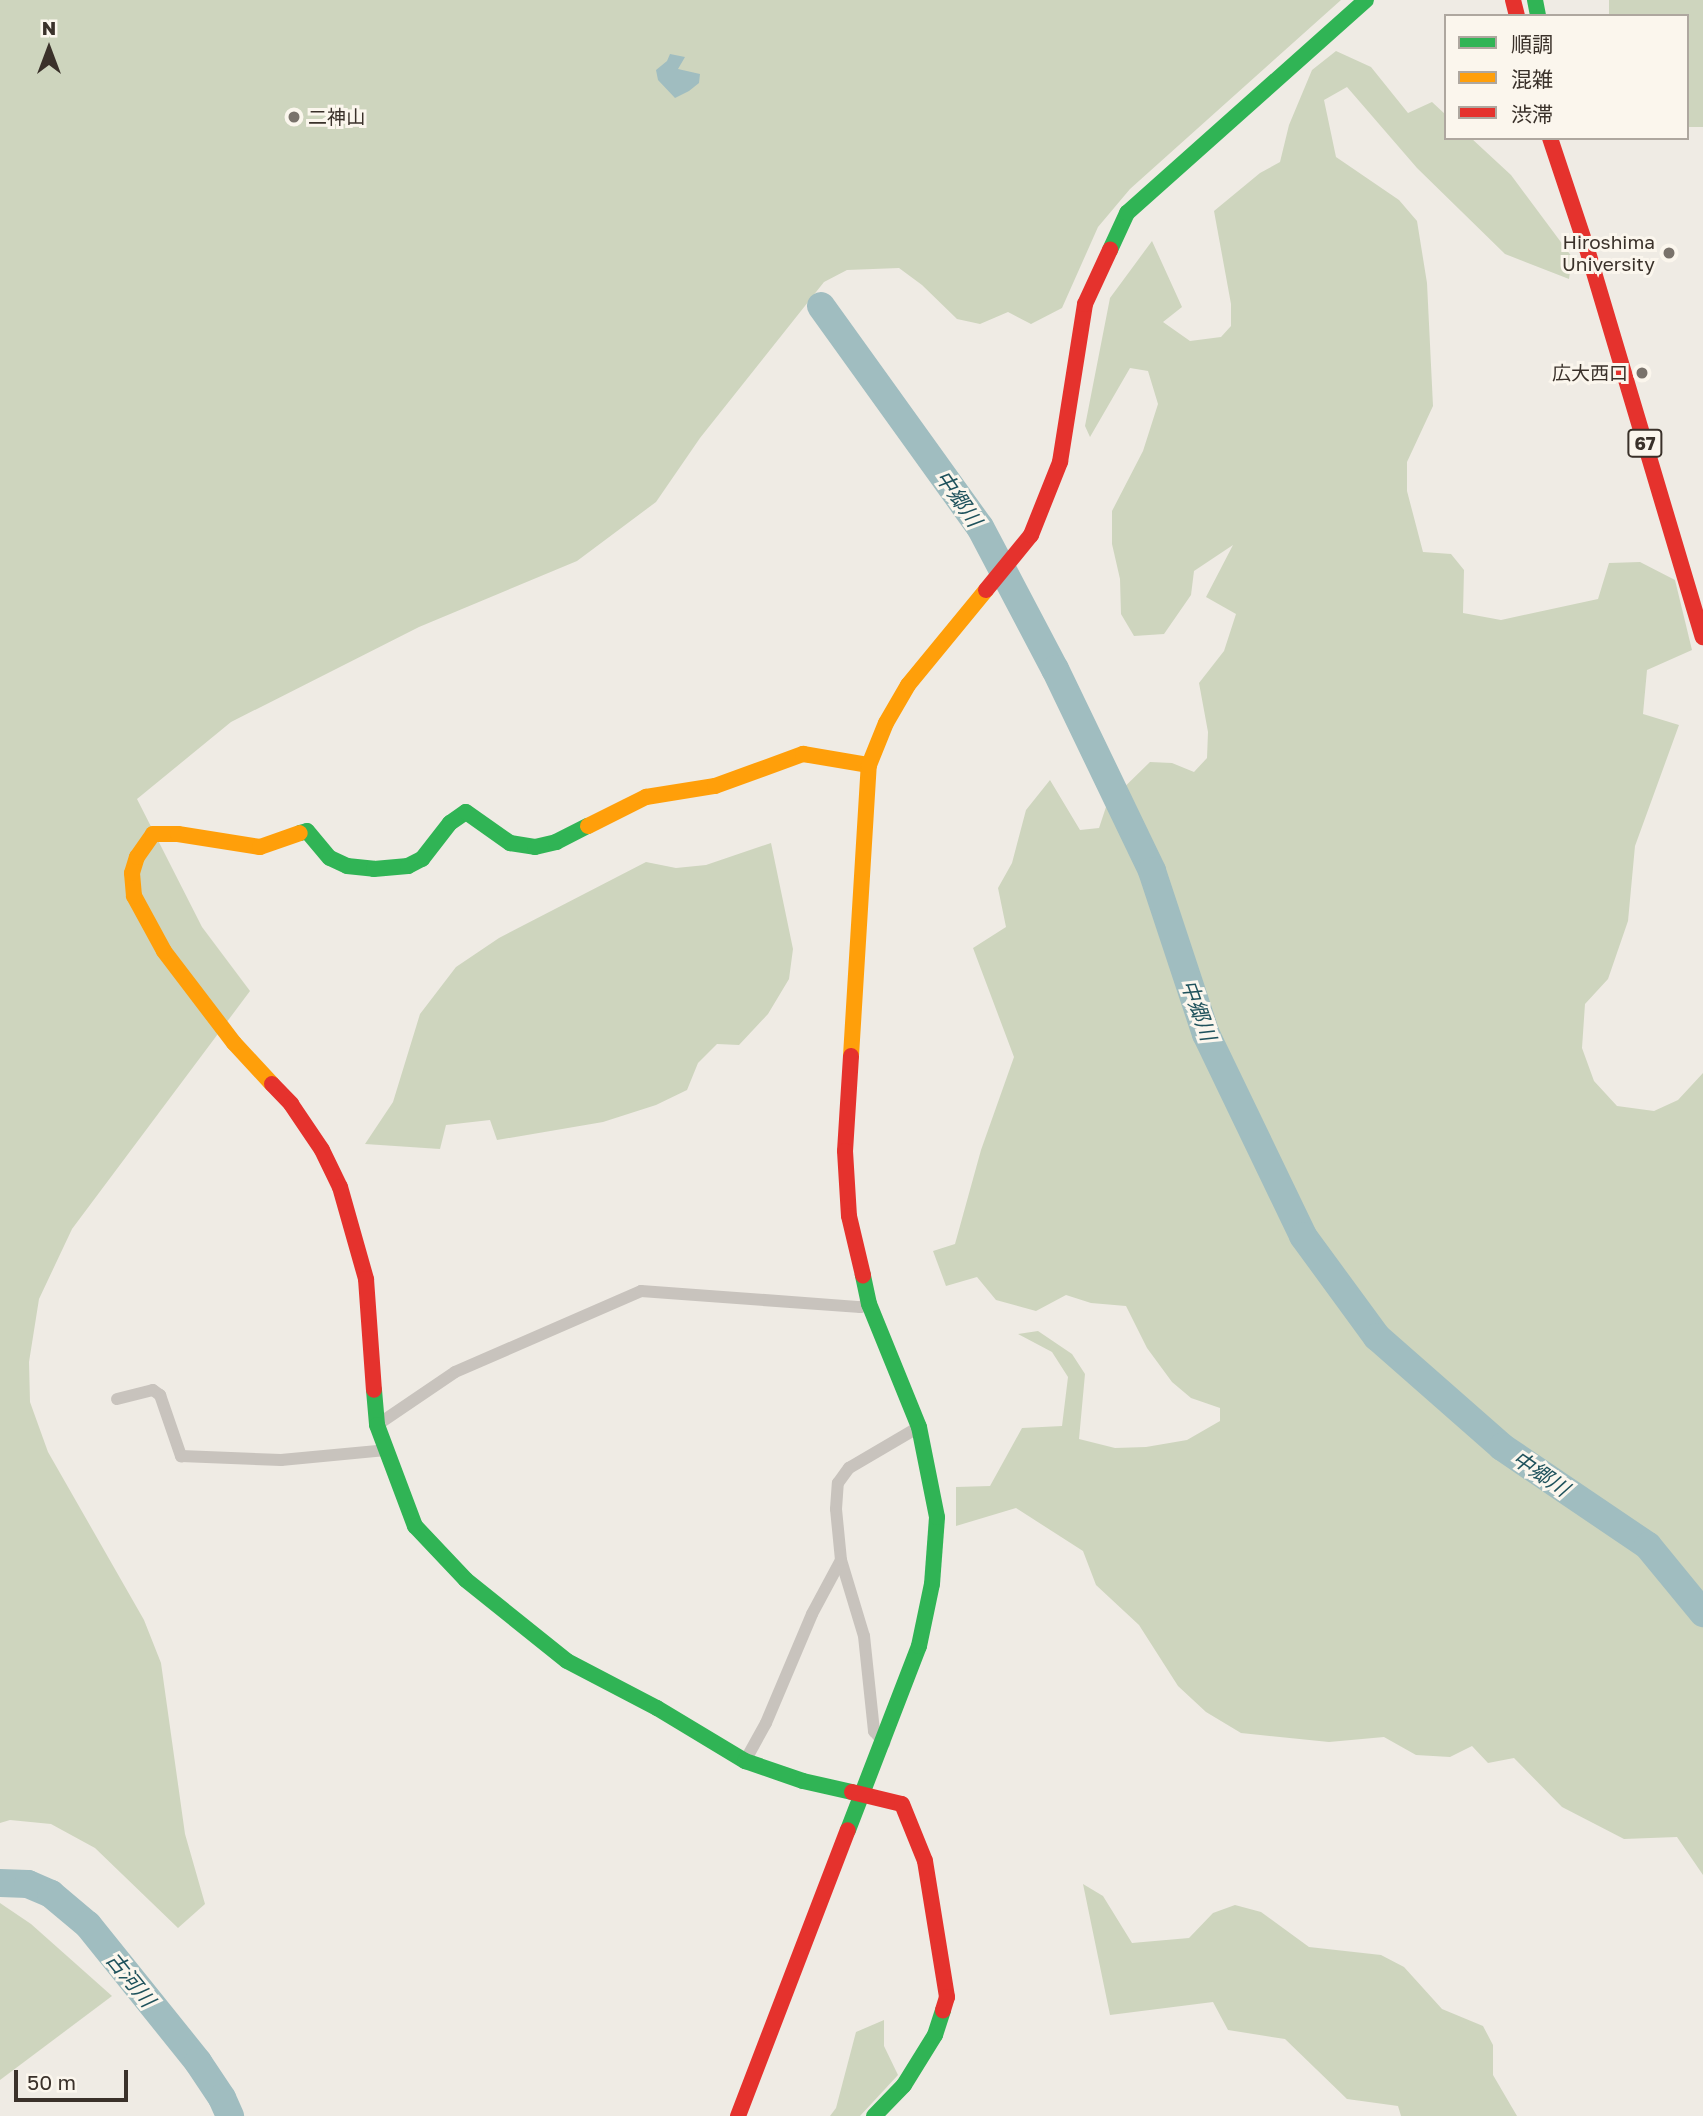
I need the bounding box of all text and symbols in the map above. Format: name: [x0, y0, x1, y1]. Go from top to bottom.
north arrow: [14, 14, 84, 84]
legend: [1444, 14, 1689, 140]
text: N: [42, 16, 56, 39]
text: 順調: [1511, 31, 1553, 57]
text: 混雑: [1511, 66, 1553, 92]
text: 渋滞: [1511, 101, 1553, 127]
place label: 二神山: [308, 106, 365, 128]
marker: 二神山: [286, 109, 302, 125]
place label: Hiroshima University: [1562, 231, 1655, 275]
marker: Hiroshima University: [1661, 245, 1677, 261]
place label: 広大西口: [1552, 362, 1628, 384]
marker: 広大西口: [1634, 365, 1650, 381]
road number: 67: [1626, 428, 1664, 458]
water label: 中郷川: [931, 465, 987, 531]
water label: 中郷川: [1176, 976, 1222, 1044]
water label: 中郷川: [1508, 1445, 1574, 1501]
water label: 古河川: [101, 1947, 161, 2011]
scale bar: [18, 2056, 131, 2100]
text: 50 m: [27, 2069, 76, 2095]

